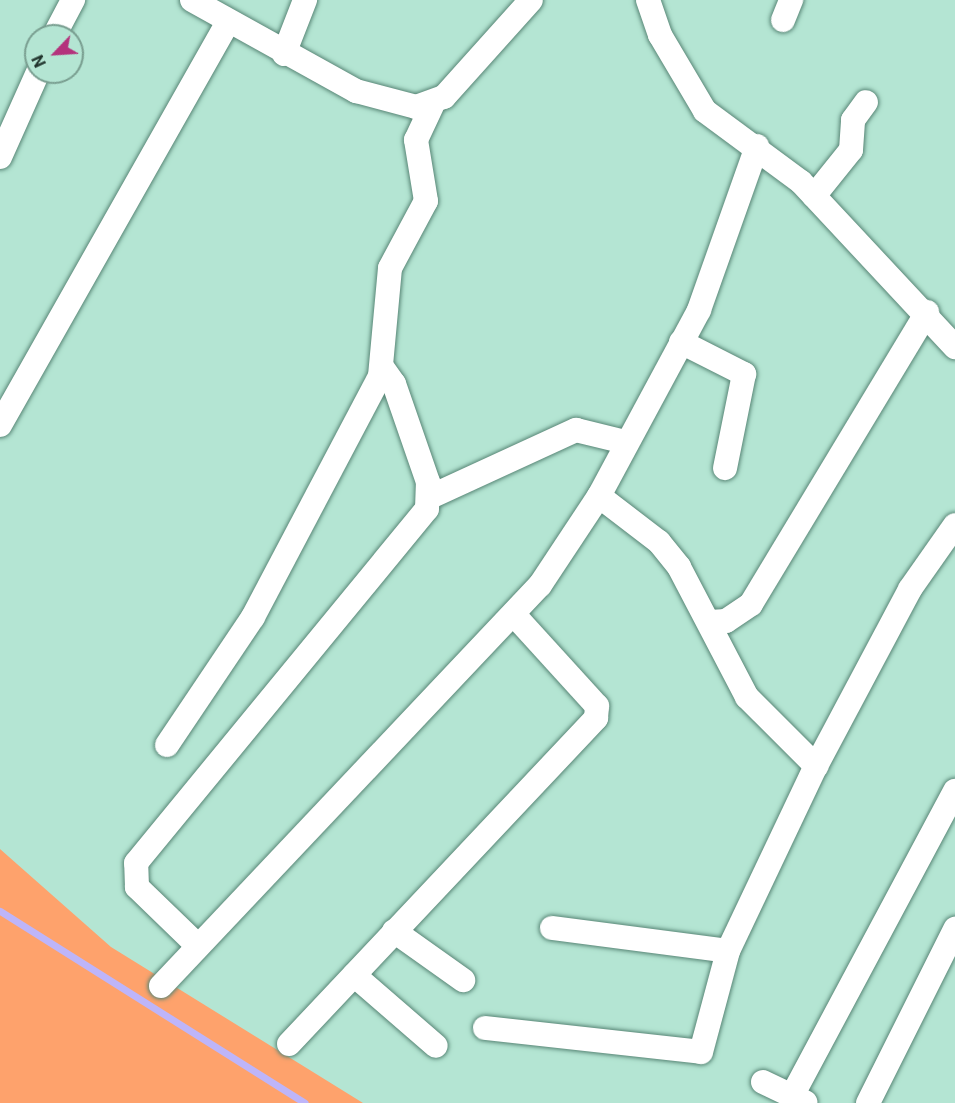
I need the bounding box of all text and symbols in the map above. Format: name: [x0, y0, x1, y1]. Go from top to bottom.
north arrow: [24, 24, 84, 84]
text: N: [28, 52, 50, 70]

